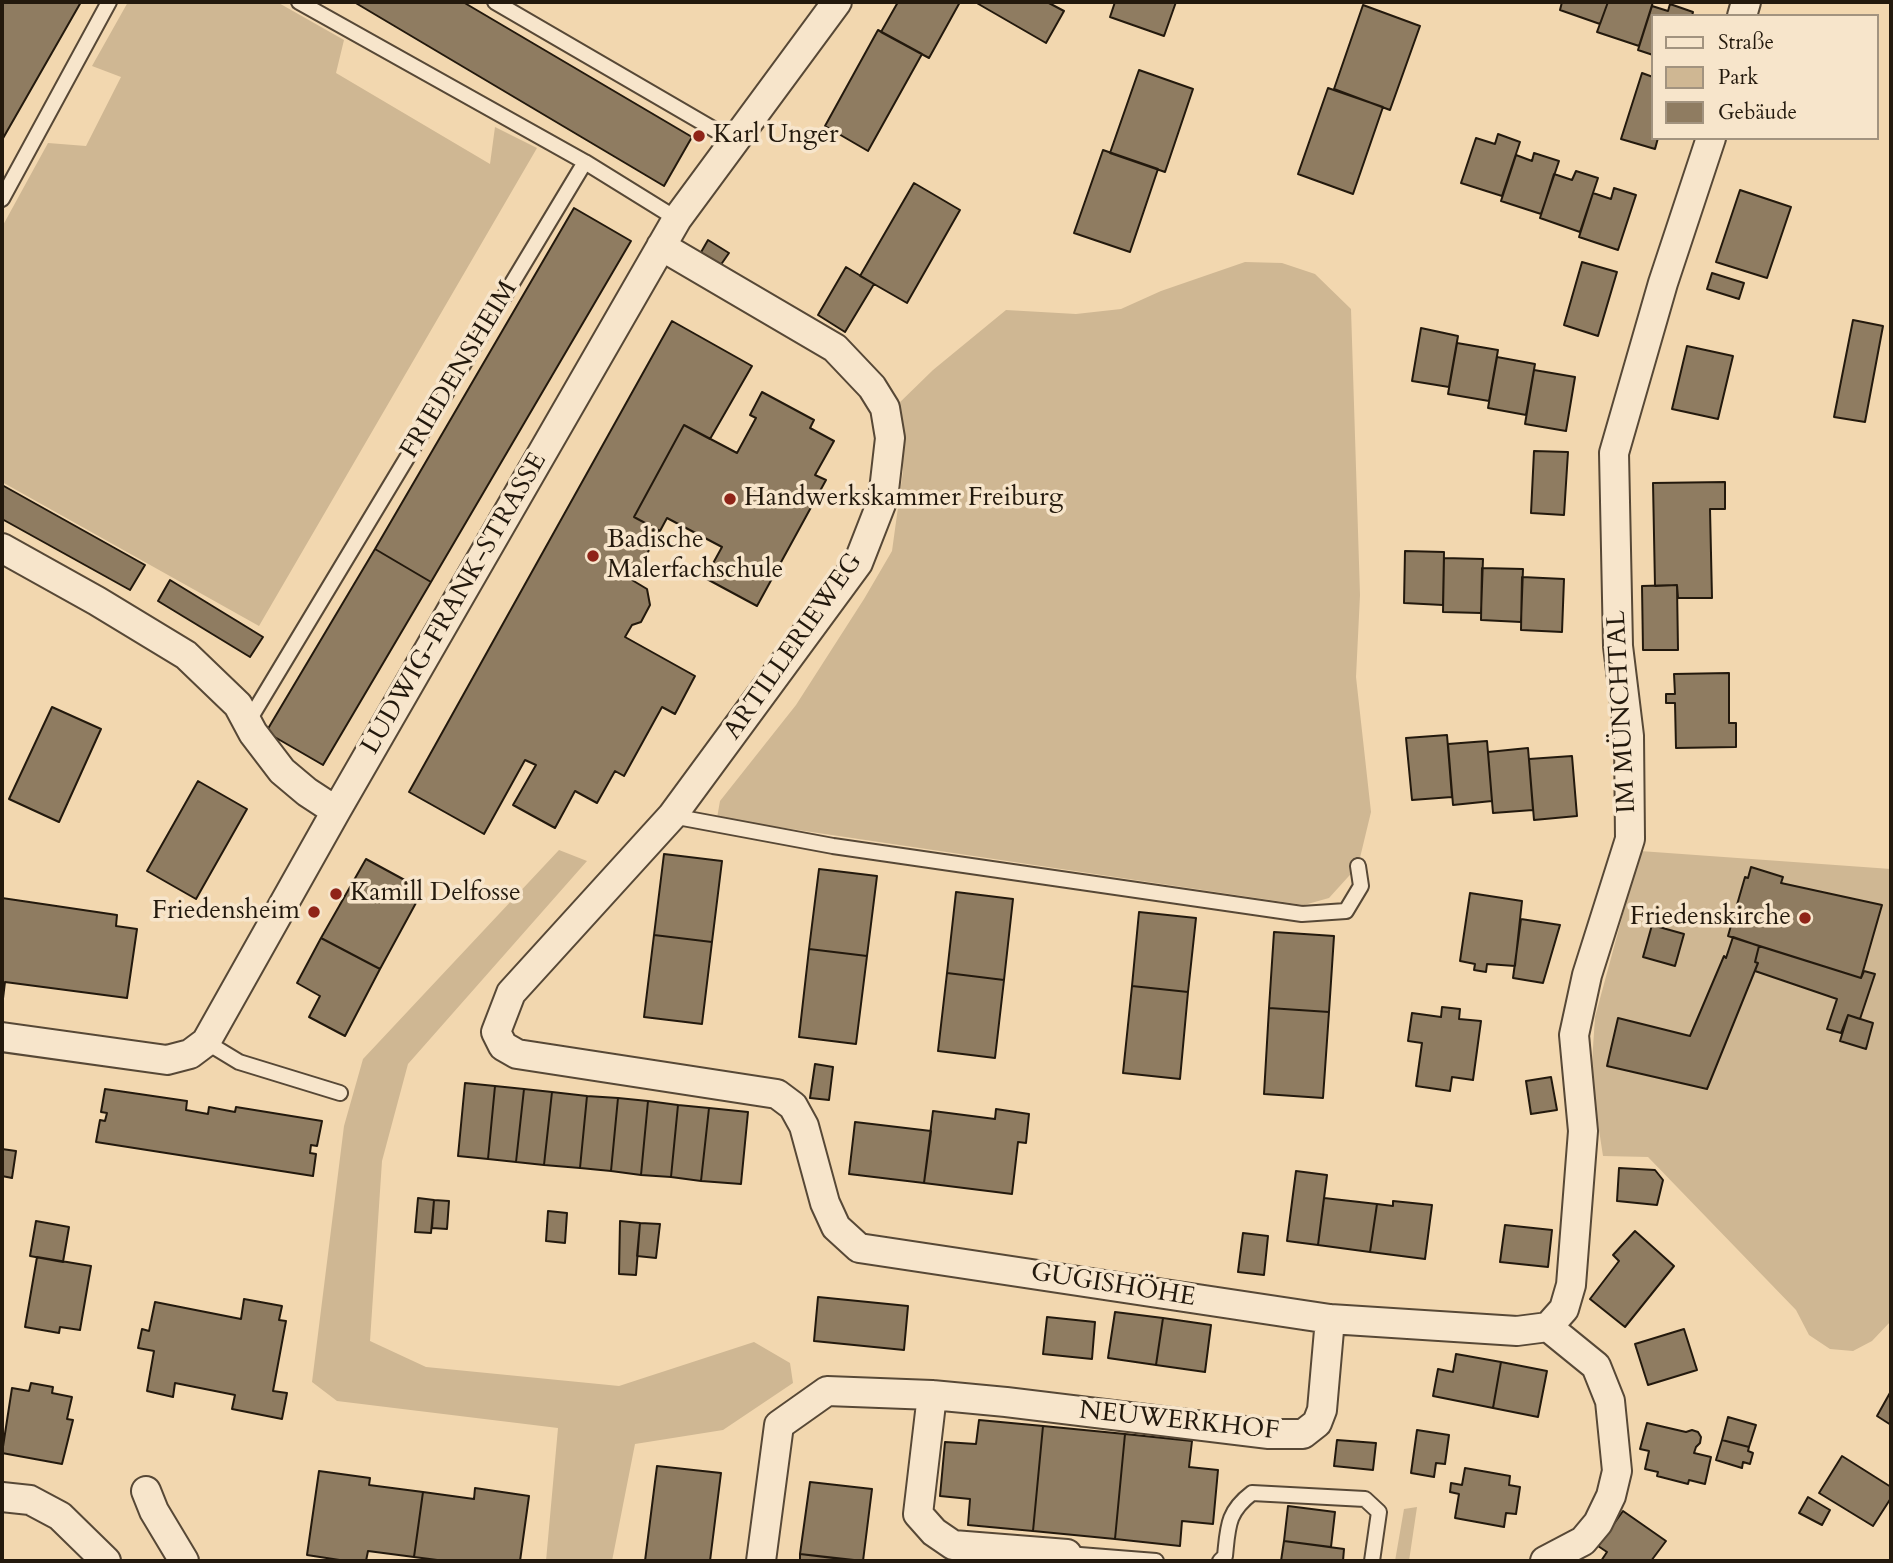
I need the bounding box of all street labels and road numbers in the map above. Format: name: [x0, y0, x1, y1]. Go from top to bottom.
street label: FRIEDENSHEIM: [395, 276, 525, 464]
street label: LUDWIG-FRANK-STRASSE: [356, 448, 554, 760]
street label: ARTILLERIEWEG: [718, 548, 870, 746]
street label: IM MÜNCHTAL: [1602, 610, 1644, 814]
street label: GUGISHÖHE: [1028, 1258, 1198, 1314]
street label: NEUWERKHOF: [1078, 1396, 1280, 1448]

